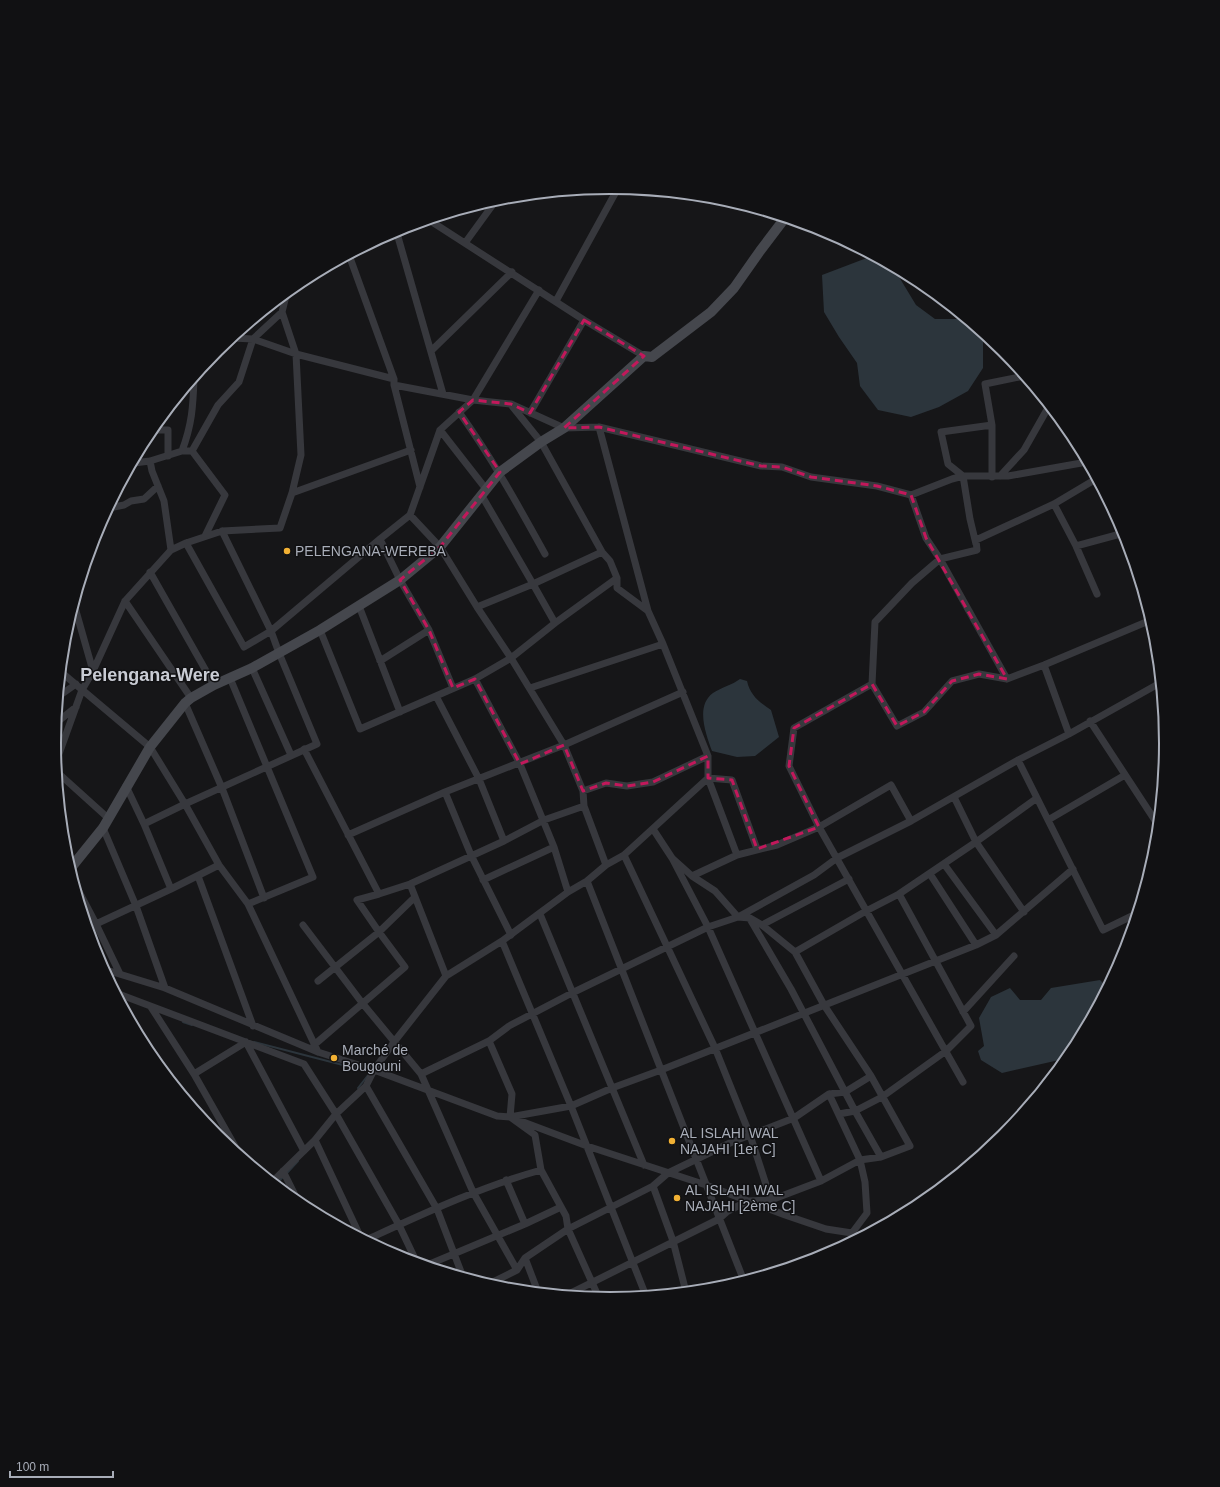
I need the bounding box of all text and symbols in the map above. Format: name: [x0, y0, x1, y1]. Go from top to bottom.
place label: PELENGANA-WEREBA: [295, 543, 447, 559]
marker: PELENGANA-WEREBA: [282, 546, 292, 556]
district label: Pelengana-Were: [80, 665, 220, 685]
place label: Marché de Bougouni: [342, 1042, 408, 1074]
marker: Marché de Bougouni: [329, 1053, 339, 1063]
place label: AL ISLAHI WAL NAJAHI [1er C]: [680, 1125, 779, 1157]
marker: AL ISLAHI WAL NAJAHI [1er C]: [667, 1136, 677, 1146]
place label: AL ISLAHI WAL NAJAHI [2ème C]: [685, 1182, 795, 1214]
marker: AL ISLAHI WAL NAJAHI [2ème C]: [672, 1193, 682, 1203]
scale bar: [10, 1453, 113, 1479]
text: 100 m: [16, 1460, 49, 1474]

